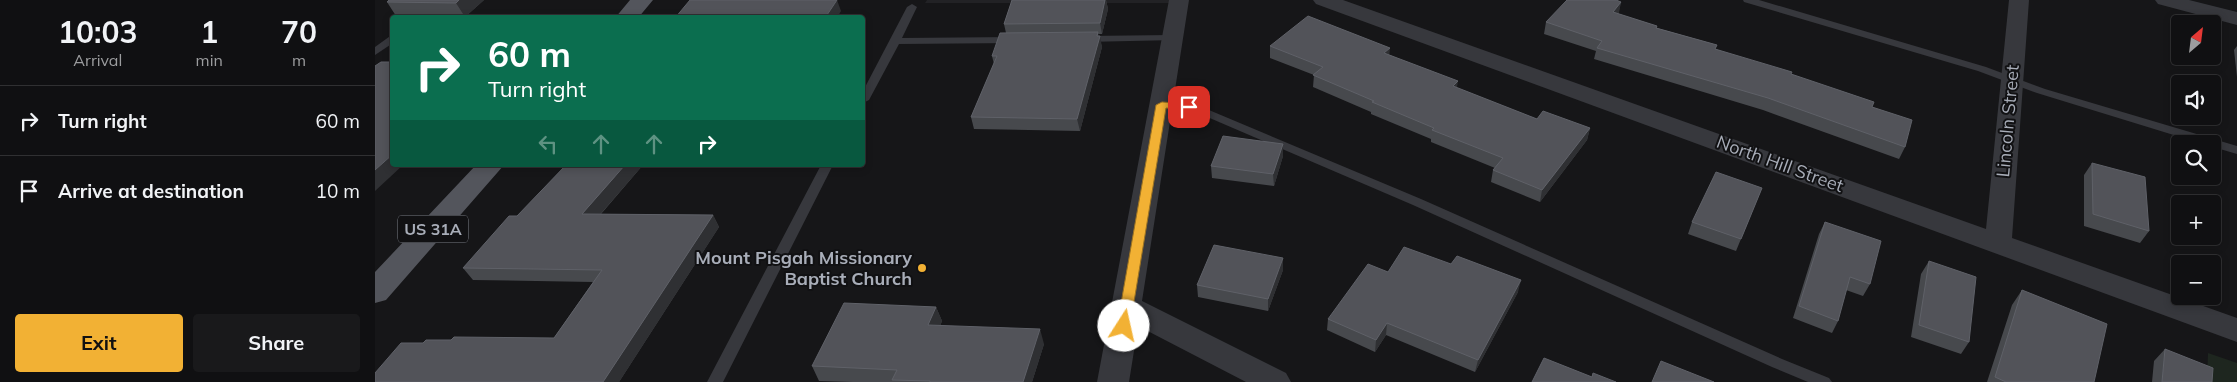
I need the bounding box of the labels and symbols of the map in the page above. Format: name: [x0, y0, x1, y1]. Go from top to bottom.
north arrow: [2171, 15, 2221, 65]
street label: Lincoln Street: [1991, 64, 2024, 178]
pin: [1168, 86, 1210, 128]
street label: North Hill Street: [1714, 130, 1847, 197]
road number: US 31A: [398, 215, 468, 242]
place label: Mount Pisgah Missionary Baptist Church: [695, 246, 912, 290]
marker: Mount Pisgah Missionary Baptist Church: [916, 262, 928, 274]
position arrow: [1097, 299, 1149, 351]

